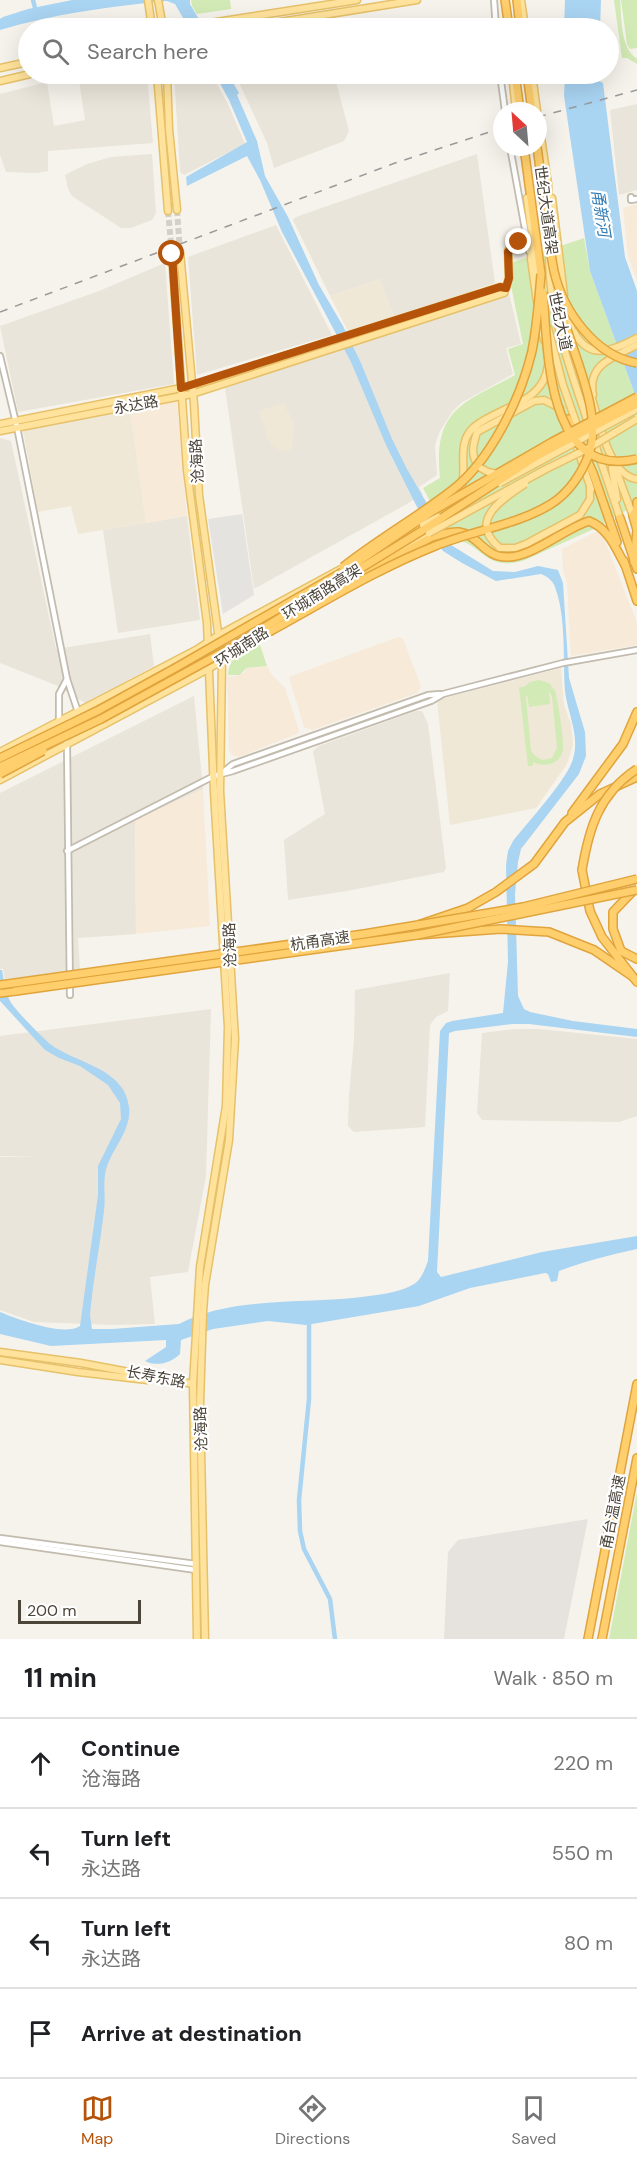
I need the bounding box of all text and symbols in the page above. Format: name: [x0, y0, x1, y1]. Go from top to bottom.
search box: [18, 18, 619, 84]
icon: search: [39, 35, 72, 68]
text: Search here: [87, 37, 208, 66]
north arrow: [493, 102, 547, 156]
street label: 世纪大道高架: [530, 164, 562, 256]
water label: 甬新河: [587, 188, 616, 241]
route end: [505, 228, 531, 254]
route start: [158, 240, 184, 266]
street label: 世纪大道: [544, 290, 576, 352]
street label: 永达路: [112, 391, 160, 419]
street label: 沧海路: [186, 438, 208, 484]
street label: 环城南路高架: [279, 560, 365, 624]
street label: 环城南路: [211, 622, 273, 672]
street label: 沧海路: [219, 922, 241, 968]
street label: 杭甬高速: [289, 927, 351, 955]
street label: 长寿东路: [125, 1361, 187, 1393]
street label: 沧海路: [190, 1406, 212, 1452]
street label: 甬台温高速: [596, 1473, 630, 1551]
scale bar: [18, 1597, 141, 1624]
text: 200 m: [27, 1600, 76, 1621]
text: 11 min: [24, 1661, 97, 1695]
text: Walk · 850 m: [493, 1665, 613, 1691]
text: Continue: [81, 1734, 180, 1763]
icon: ahead: [24, 1747, 57, 1780]
text: 220 m: [553, 1750, 613, 1776]
text: 沧海路: [81, 1766, 141, 1792]
text: Turn left: [81, 1824, 171, 1853]
icon: left: [24, 1837, 57, 1870]
text: 550 m: [552, 1840, 613, 1866]
text: 永达路: [81, 1856, 141, 1882]
text: Turn left: [81, 1914, 171, 1943]
icon: left: [24, 1927, 57, 1960]
text: 80 m: [564, 1930, 613, 1956]
text: 永达路: [81, 1946, 141, 1972]
icon: arrive: [24, 2017, 57, 2050]
text: Arrive at destination: [81, 2019, 302, 2048]
tab: Map: [81, 2092, 114, 2149]
tab: Directions: [275, 2092, 350, 2149]
tab: Saved: [512, 2092, 556, 2149]

